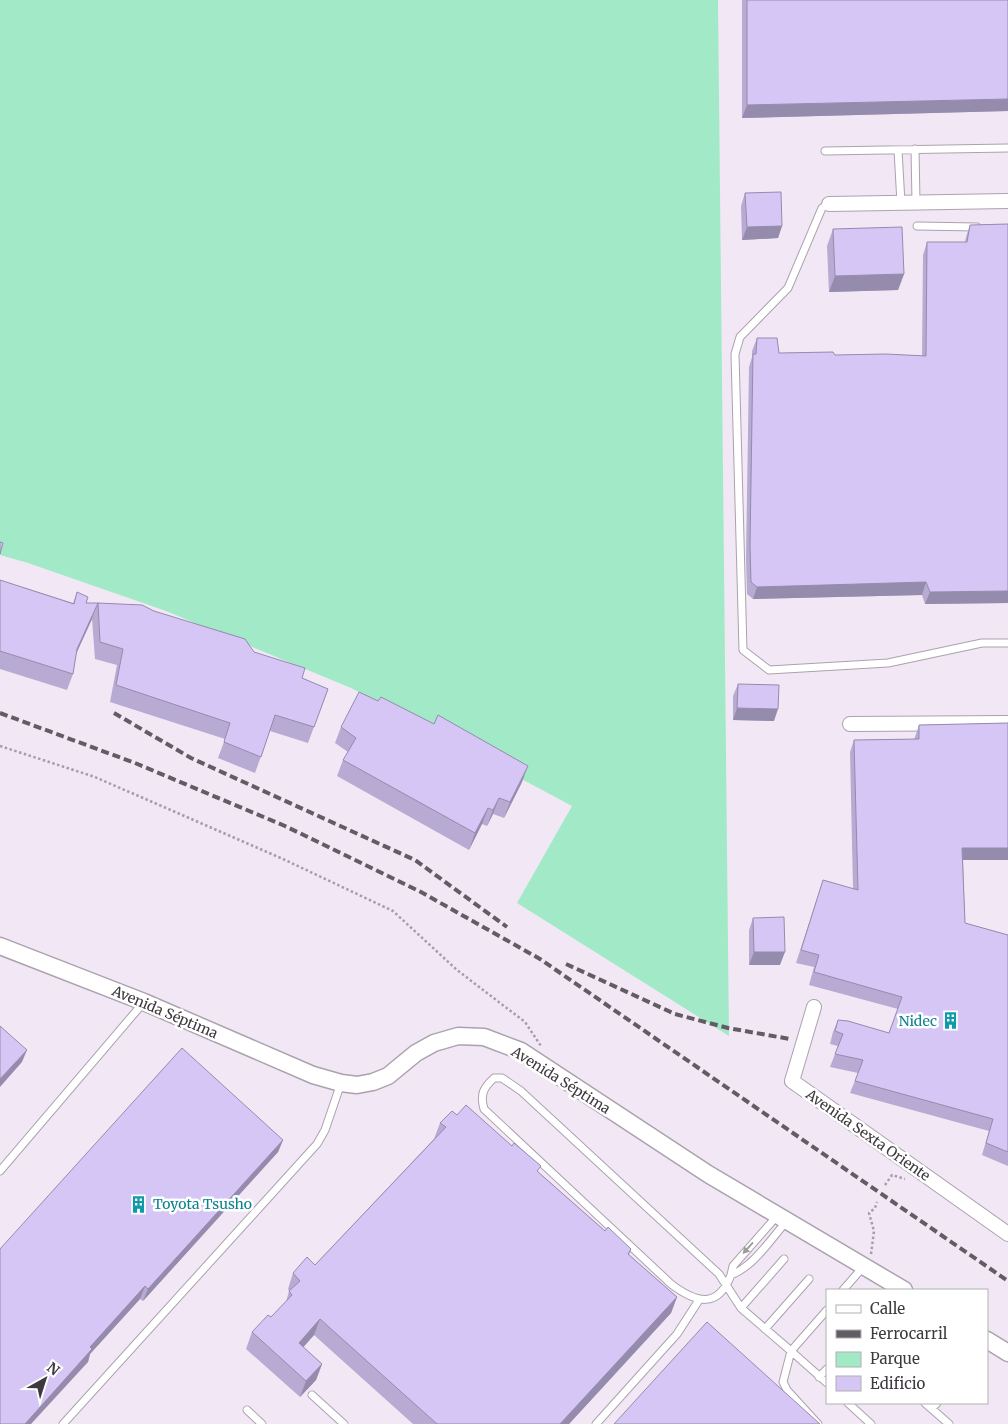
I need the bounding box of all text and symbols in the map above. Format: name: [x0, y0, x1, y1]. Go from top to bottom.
street label: Avenida Séptima: [108, 981, 221, 1043]
building icon: Nidec: [941, 1011, 961, 1031]
place label: Nidec: [899, 1012, 937, 1030]
street label: Avenida Séptima: [507, 1042, 614, 1118]
street label: Avenida Sexta Oriente: [802, 1085, 934, 1185]
building icon: Toyota Tsusho: [129, 1194, 149, 1214]
place label: Toyota Tsusho: [153, 1195, 252, 1213]
one-way arrow: [743, 1241, 754, 1254]
legend: [826, 1289, 988, 1404]
text: Calle: [870, 1299, 905, 1318]
text: Ferrocarril: [870, 1324, 948, 1343]
text: Parque: [870, 1349, 920, 1368]
north arrow: [20, 1354, 70, 1404]
text: N: [43, 1358, 63, 1379]
text: Edificio: [870, 1374, 926, 1393]

